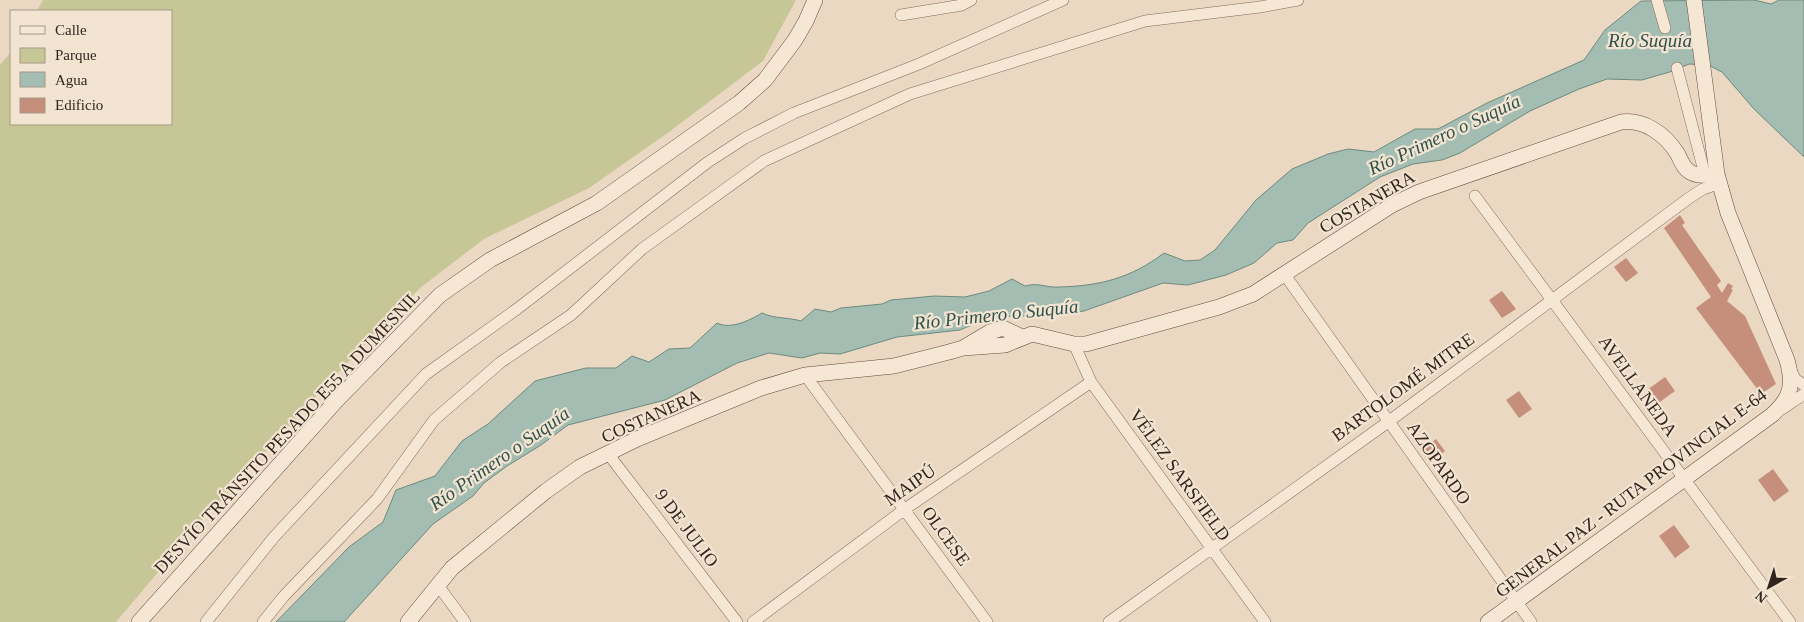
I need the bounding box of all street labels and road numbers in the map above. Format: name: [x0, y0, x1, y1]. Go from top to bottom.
street label: COSTANERA: [1316, 167, 1418, 237]
street label: DESVÍO TRÁNSITO PESADO E55 A DUMESNIL: [149, 286, 424, 578]
street label: BARTOLOMÉ MITRE: [1327, 328, 1478, 445]
street label: AVELLANEDA: [1595, 332, 1681, 440]
street label: GENERAL PAZ - RUTA PROVINCIAL E-64: [1490, 383, 1772, 603]
street label: COSTANERA: [598, 385, 704, 447]
street label: VÉLEZ SARSFIELD: [1126, 405, 1235, 545]
street label: AZOPARDO: [1403, 418, 1475, 508]
street label: MAIPÚ: [880, 459, 939, 510]
street label: 9 DE JULIO: [651, 485, 723, 571]
street label: OLCESE: [918, 503, 974, 569]

